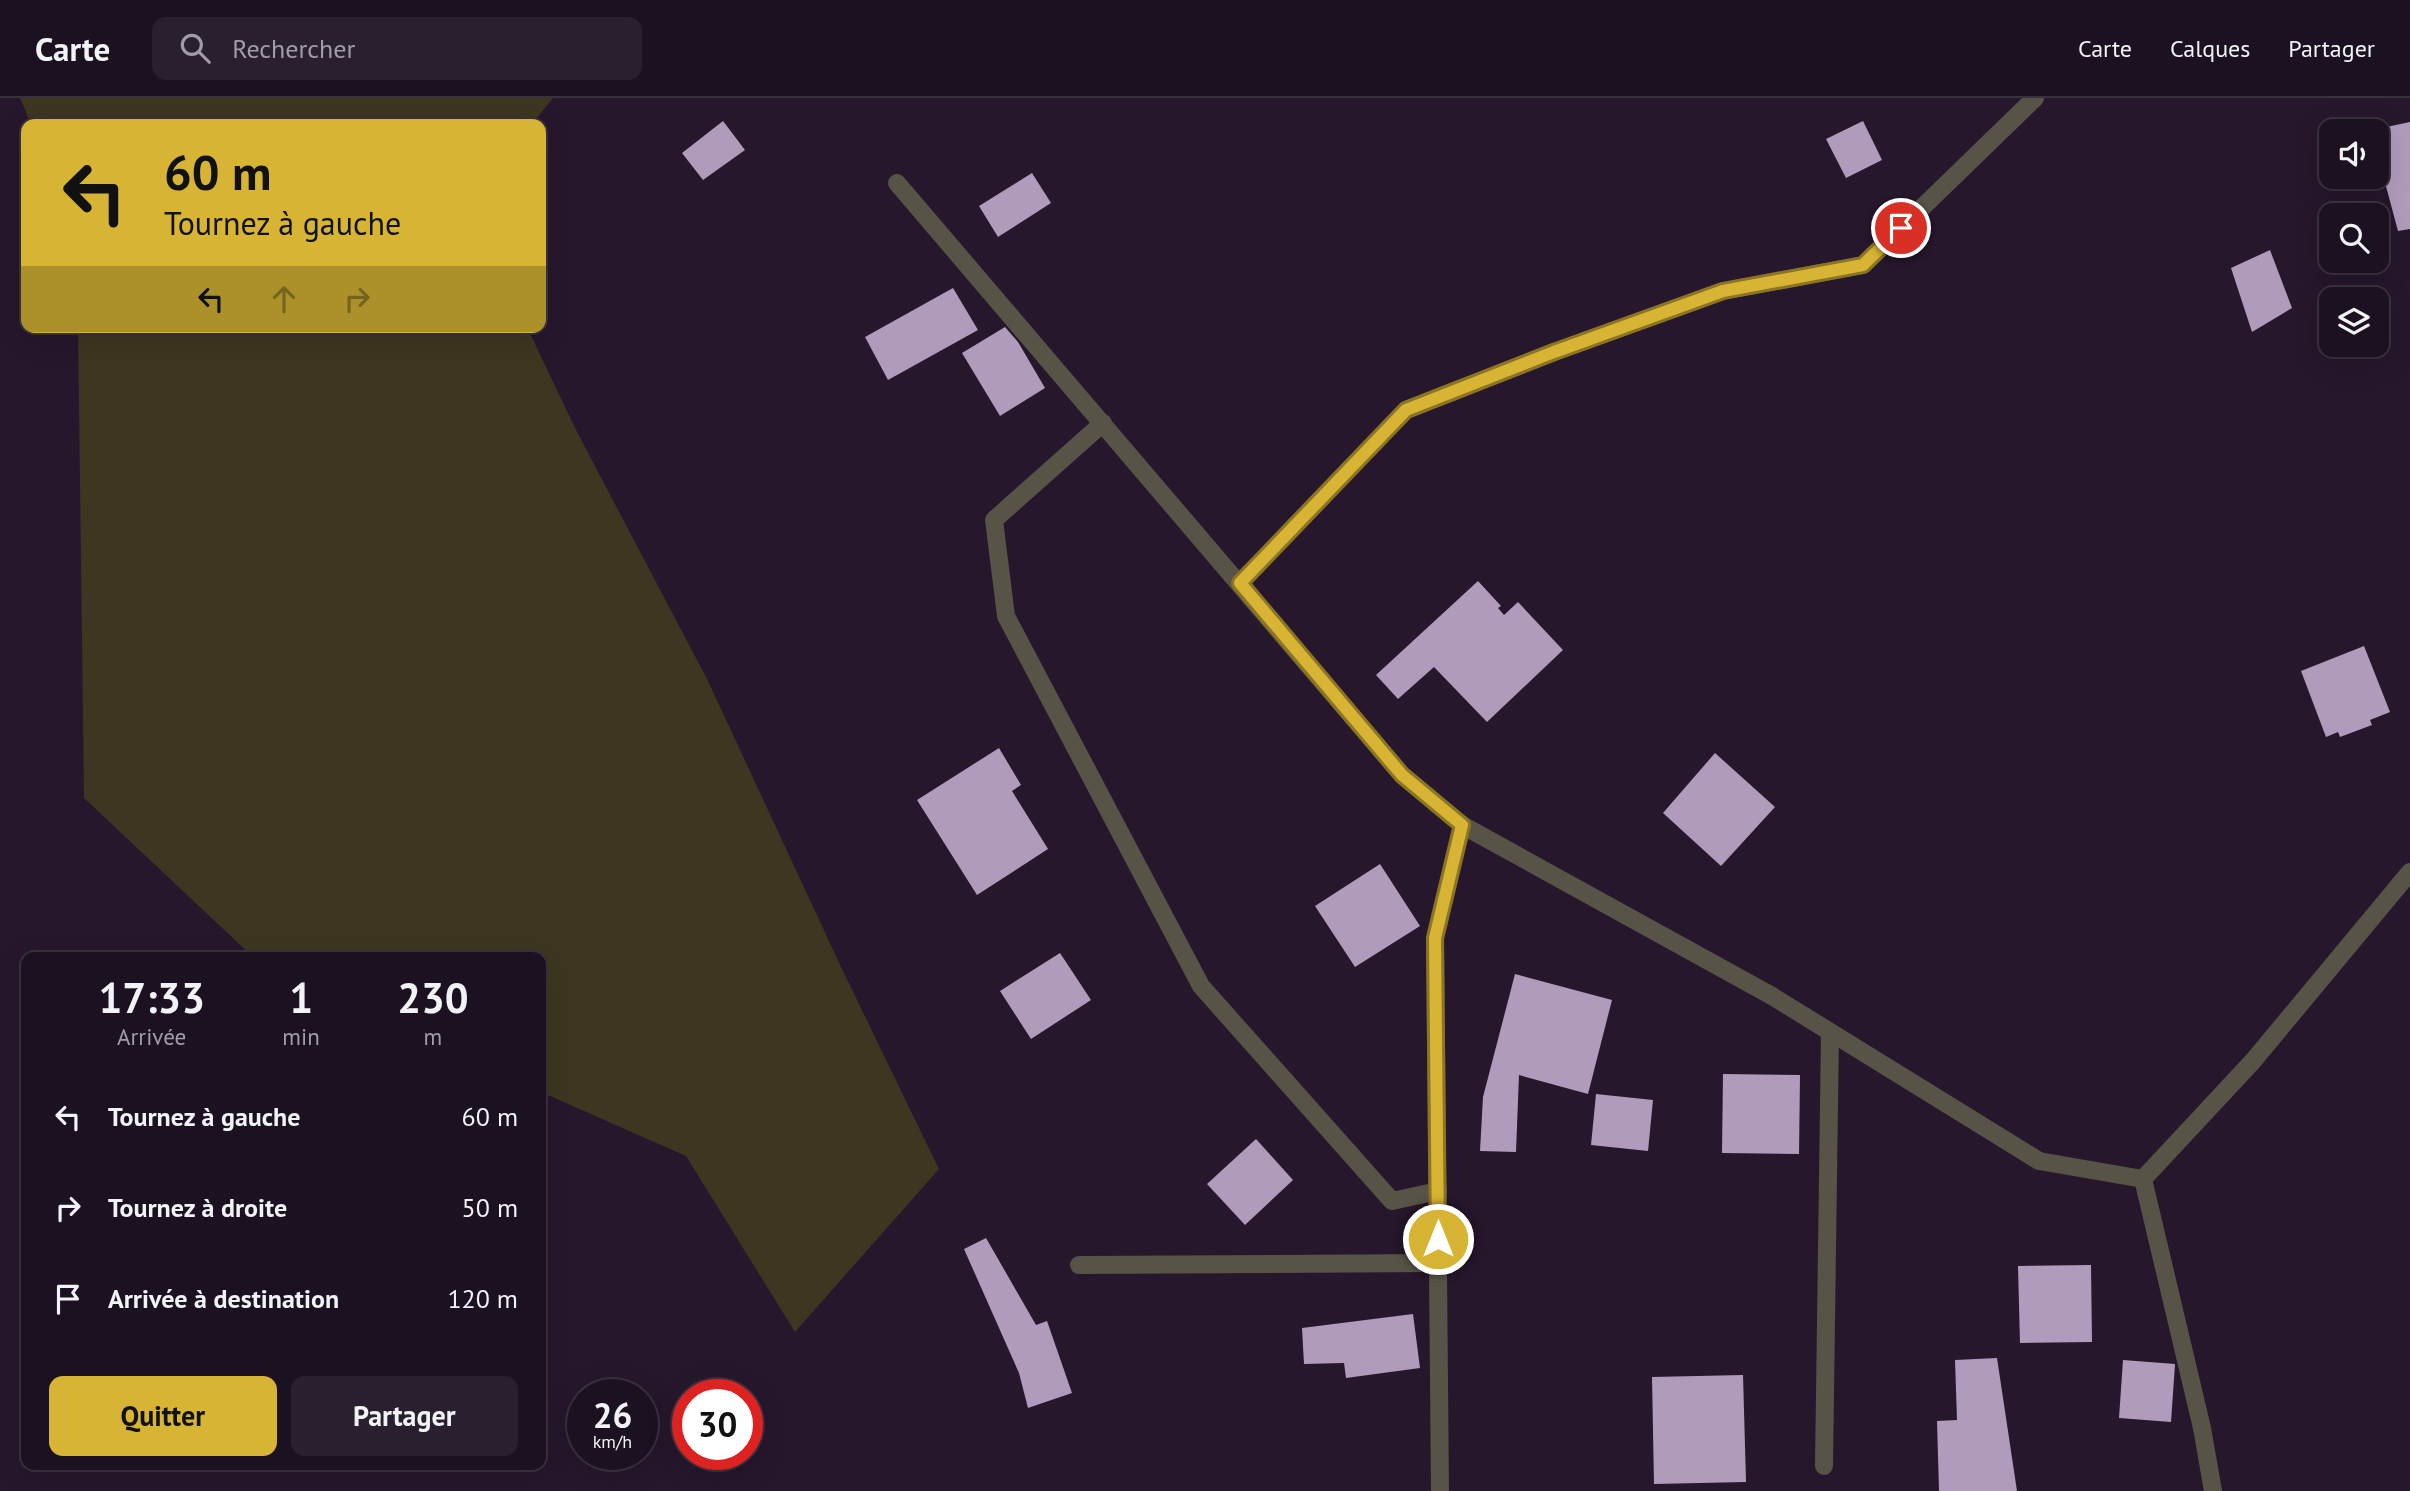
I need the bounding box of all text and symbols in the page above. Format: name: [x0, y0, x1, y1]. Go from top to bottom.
search box: [152, 17, 642, 80]
text: Carte: [35, 27, 110, 70]
icon: search: [176, 29, 214, 67]
text: Rechercher: [232, 32, 355, 65]
text: Carte: [2078, 33, 2132, 64]
text: Calques: [2170, 33, 2250, 64]
text: Partager: [2288, 33, 2375, 64]
map controls: [2319, 119, 2389, 357]
button: sound: [2319, 119, 2389, 189]
text: 60 m: [164, 140, 271, 204]
icon: left: [49, 147, 140, 238]
pin: [1871, 198, 1931, 258]
text: Tournez à gauche: [164, 202, 401, 244]
button: search: [2319, 203, 2389, 273]
icon: arrive: [1882, 209, 1920, 247]
icon: left: [192, 280, 230, 318]
icon: ahead: [265, 280, 303, 318]
icon: right: [338, 280, 376, 318]
button: layers: [2319, 287, 2389, 357]
text: 17:33: [98, 970, 205, 1025]
text: 1: [289, 970, 313, 1025]
text: 230: [397, 970, 469, 1025]
text: Arrivée: [117, 1022, 186, 1051]
text: min: [282, 1022, 320, 1051]
text: m: [424, 1022, 442, 1051]
icon: left: [49, 1098, 87, 1136]
text: Tournez à gauche: [108, 1100, 300, 1133]
text: 60 m: [462, 1100, 518, 1133]
icon: right: [49, 1189, 87, 1227]
text: Tournez à droite: [108, 1191, 287, 1224]
text: 50 m: [462, 1191, 518, 1224]
position arrow: [1401, 1202, 1475, 1276]
icon: arrive: [49, 1280, 87, 1318]
text: Arrivée à destination: [108, 1282, 339, 1315]
text: 120 m: [447, 1282, 518, 1315]
button: Quitter: [49, 1376, 277, 1456]
button: Partager: [291, 1376, 518, 1456]
speed limit sign: 30: [672, 1379, 763, 1470]
text: 26: [593, 1392, 632, 1438]
text: km/h: [593, 1430, 632, 1453]

